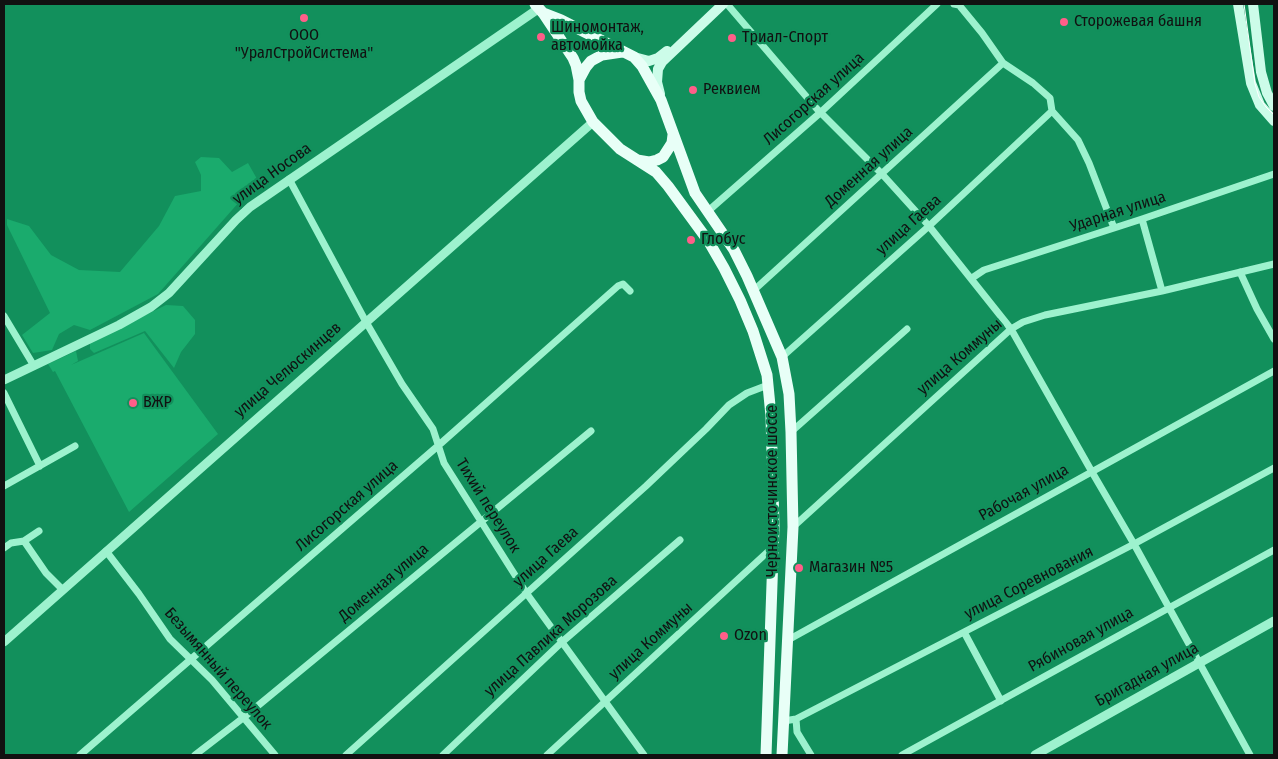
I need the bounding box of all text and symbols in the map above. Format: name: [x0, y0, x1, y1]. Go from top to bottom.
marker: ООО "УралСтройСистема": [298, 12, 310, 24]
place label: Сторожевая башня: [1074, 12, 1202, 32]
marker: Сторожевая башня: [1058, 16, 1070, 28]
place label: Шиномонтаж, автомойка: [551, 18, 644, 56]
place label: ООО "УралСтройСистема": [235, 26, 373, 64]
place label: Триал-Спорт: [742, 28, 828, 48]
marker: Шиномонтаж, автомойка: [535, 31, 547, 43]
marker: Триал-Спорт: [726, 32, 738, 44]
street label: Лисогорская улица: [759, 49, 869, 149]
place label: Реквием: [703, 80, 761, 100]
marker: Реквием: [687, 84, 699, 96]
street label: Доменная улица: [821, 123, 917, 211]
street label: улица Носова: [229, 139, 315, 209]
street label: Ударная улица: [1068, 187, 1168, 237]
street label: улица Гаева: [872, 191, 946, 259]
place label: Глобус: [701, 230, 746, 250]
marker: Глобус: [685, 234, 697, 246]
street label: улица Коммуны: [914, 315, 1006, 399]
street label: улица Челюскинцев: [231, 318, 345, 422]
place label: ВЖР: [143, 393, 172, 413]
marker: ВЖР: [127, 397, 139, 409]
street label: Черноисточинское шоссе: [763, 405, 783, 577]
street label: Тихий переулок: [451, 455, 525, 557]
street label: Лисогорская улица: [292, 456, 402, 556]
street label: Рабочая улица: [976, 460, 1072, 526]
street label: улица Гаева: [509, 523, 583, 591]
street label: Доменная улица: [335, 540, 433, 626]
street label: улица Соревнования: [961, 542, 1097, 624]
place label: Магазин №5: [809, 558, 893, 578]
marker: Магазин №5: [793, 562, 805, 574]
street label: улица Павлика Морозова: [481, 571, 621, 701]
street label: улица Коммуны: [605, 598, 697, 684]
street label: Рябиновая улица: [1025, 603, 1137, 677]
street label: Безымянный переулок: [160, 604, 276, 734]
place label: Ozon: [734, 626, 767, 646]
marker: Ozon: [718, 630, 730, 642]
street label: Бригадная улица: [1092, 639, 1202, 711]

